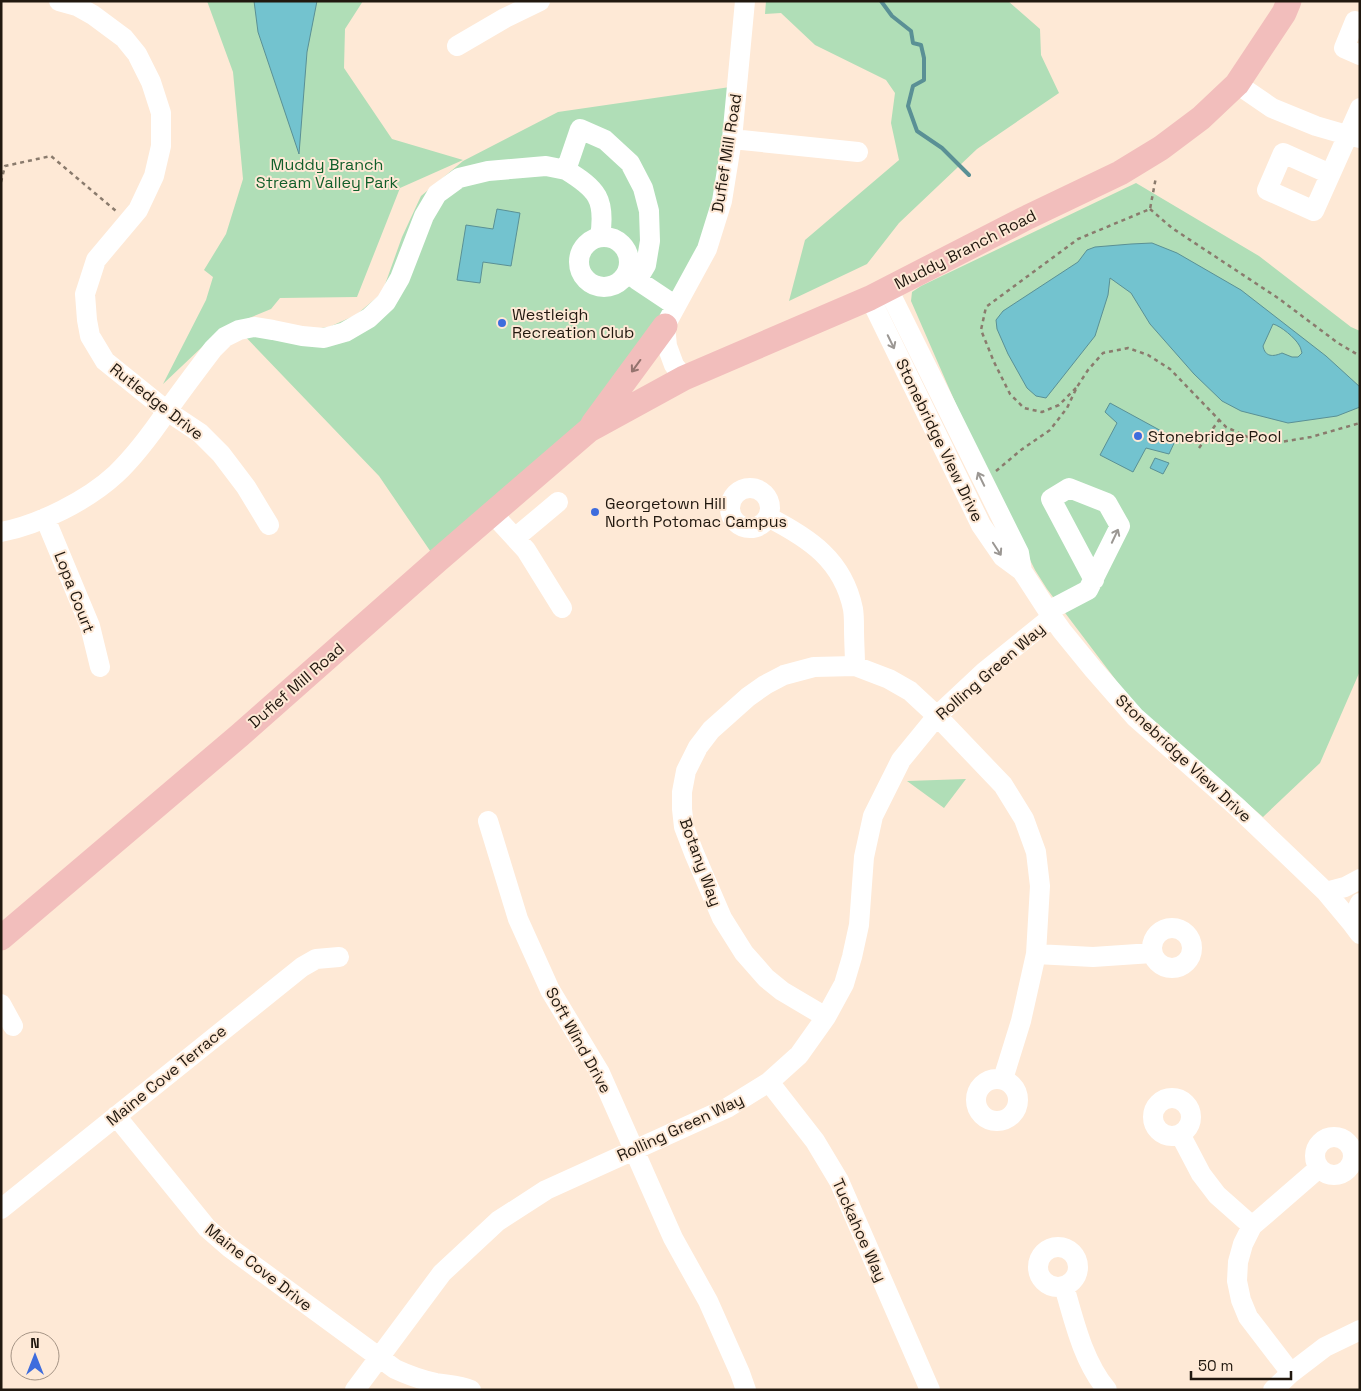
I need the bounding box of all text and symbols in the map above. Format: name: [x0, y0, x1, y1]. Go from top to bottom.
street label: Dufief Mill Road: [707, 92, 746, 214]
park label: Muddy Branch Stream Valley Park: [256, 154, 399, 193]
street label: Muddy Branch Road: [891, 205, 1040, 294]
place label: Westleigh Recreation Club: [512, 304, 634, 343]
marker: Westleigh Recreation Club: [496, 317, 508, 329]
one-way arrow: [887, 334, 897, 349]
street label: Stonebridge View Drive: [891, 355, 988, 525]
street label: Rutledge Drive: [106, 358, 208, 444]
one-way arrow: [631, 359, 641, 373]
place label: Stonebridge Pool: [1148, 426, 1282, 447]
marker: Stonebridge Pool: [1132, 430, 1144, 442]
one-way arrow: [976, 472, 985, 487]
place label: Georgetown Hill North Potomac Campus: [605, 493, 787, 532]
marker: Georgetown Hill North Potomac Campus: [589, 506, 601, 518]
one-way arrow: [1111, 529, 1120, 544]
one-way arrow: [992, 542, 1002, 556]
street label: Lopa Court: [49, 548, 100, 636]
street label: Rolling Green Way: [932, 618, 1049, 724]
street label: Dufief Mill Road: [244, 638, 349, 733]
street label: Stonebridge View Drive: [1111, 690, 1256, 827]
street label: Botany Way: [675, 815, 726, 909]
street label: Soft Wind Drive: [541, 984, 616, 1097]
street label: Maine Cove Terrace: [102, 1020, 231, 1130]
street label: Rolling Green Way: [613, 1089, 747, 1166]
street label: Tuckahoe Way: [827, 1175, 892, 1285]
street label: Maine Cove Drive: [201, 1219, 317, 1316]
north arrow: [10, 1331, 60, 1381]
text: N: [30, 1334, 40, 1352]
scale bar: [1191, 1348, 1291, 1380]
text: 50 m: [1198, 1356, 1233, 1375]

